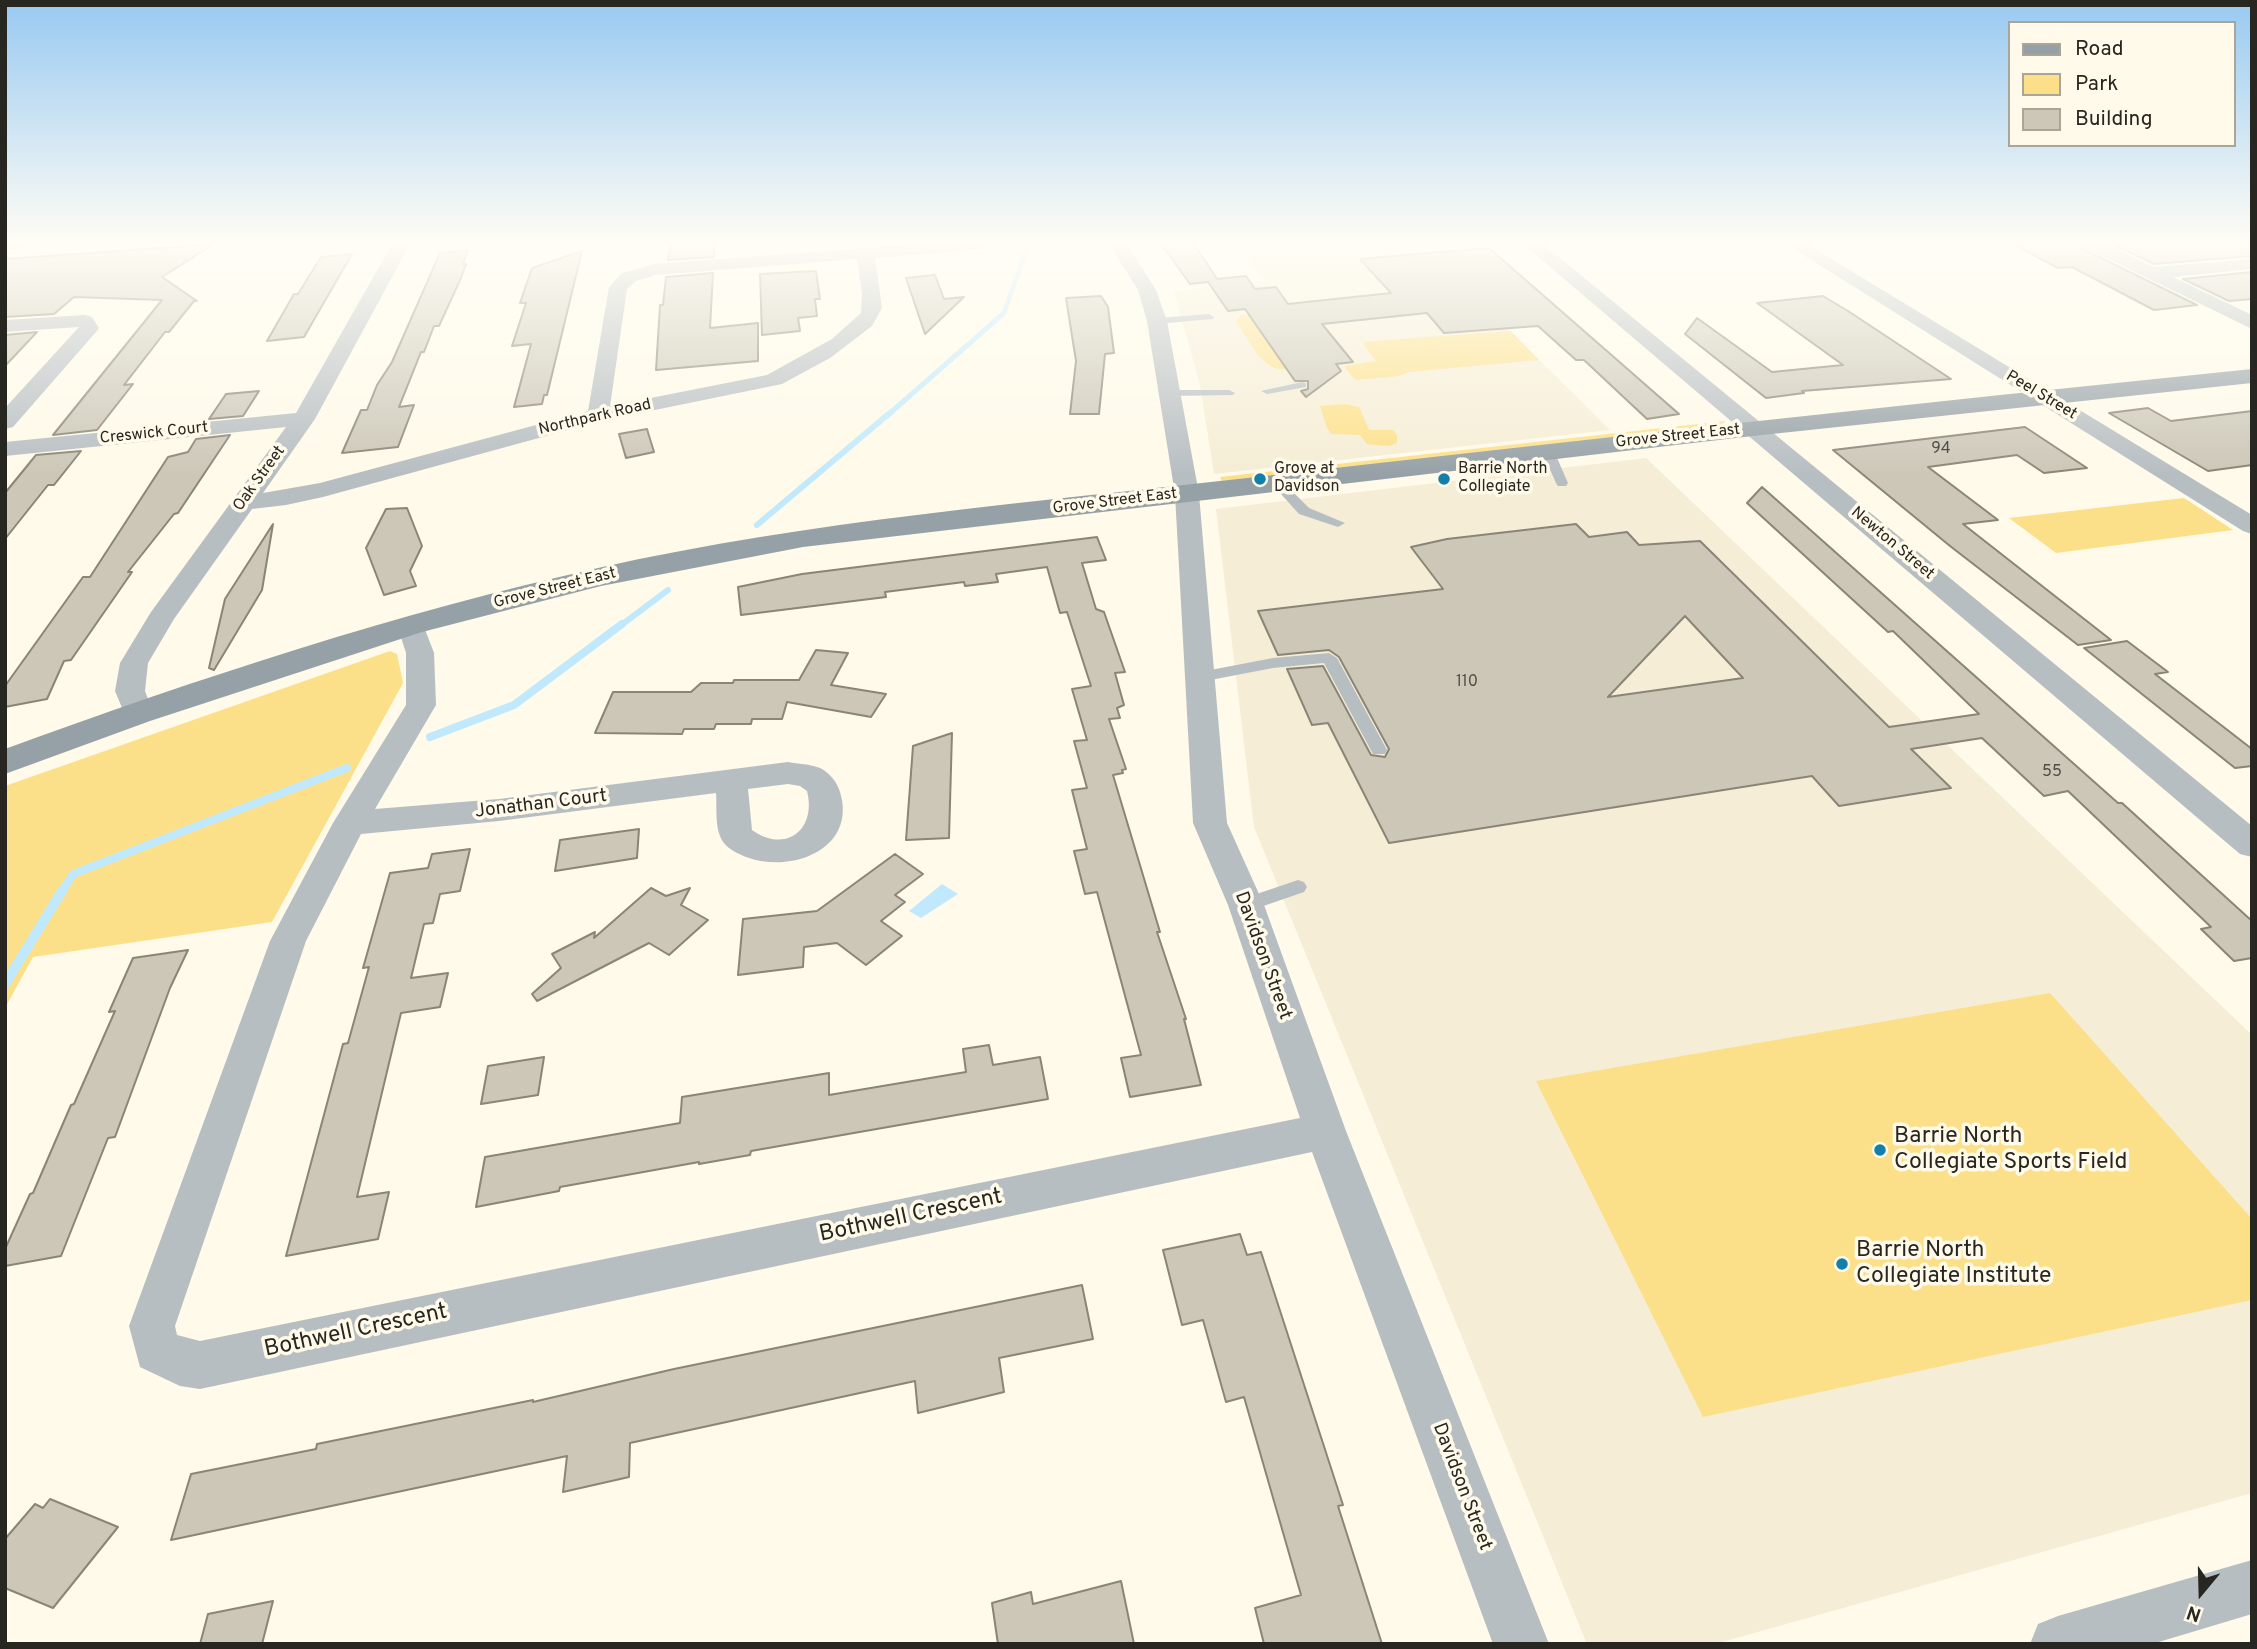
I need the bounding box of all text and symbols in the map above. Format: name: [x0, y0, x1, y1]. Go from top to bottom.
legend: [2008, 21, 2236, 147]
text: Road: [2075, 36, 2124, 63]
text: Park: [2075, 71, 2118, 98]
text: Building: [2075, 106, 2153, 133]
street label: Peel Street: [2002, 367, 2080, 425]
street label: Northpark Road: [537, 396, 653, 440]
street label: Creswick Court: [99, 419, 209, 449]
street label: Grove Street East: [1615, 421, 1741, 453]
house number: 94: [1931, 440, 1951, 460]
street label: Oak Street: [230, 443, 290, 515]
place label: Grove at Davidson: [1274, 460, 1339, 498]
place label: Barrie North Collegiate: [1458, 460, 1547, 498]
marker: Grove at Davidson: [1252, 471, 1268, 487]
marker: Barrie North Collegiate: [1436, 471, 1452, 487]
street label: Grove Street East: [1052, 485, 1178, 519]
street label: Newton Street: [1846, 504, 1938, 584]
street label: Grove Street East: [492, 565, 618, 613]
house number: 110: [1456, 673, 1478, 693]
house number: 55: [2042, 763, 2062, 783]
street label: Jonathan Court: [474, 786, 608, 824]
street label: Davidson Street: [1228, 889, 1296, 1023]
place label: Barrie North Collegiate Sports Field: [1894, 1123, 2127, 1177]
marker: Barrie North Collegiate Sports Field: [1872, 1142, 1888, 1158]
street label: Bothwell Crescent: [817, 1184, 1005, 1250]
place label: Barrie North Collegiate Institute: [1856, 1237, 2051, 1291]
marker: Barrie North Collegiate Institute: [1834, 1256, 1850, 1272]
street label: Bothwell Crescent: [262, 1299, 450, 1365]
street label: Davidson Street: [1426, 1420, 1496, 1554]
north arrow: [2166, 1558, 2236, 1628]
text: N: [2184, 1599, 2205, 1626]

